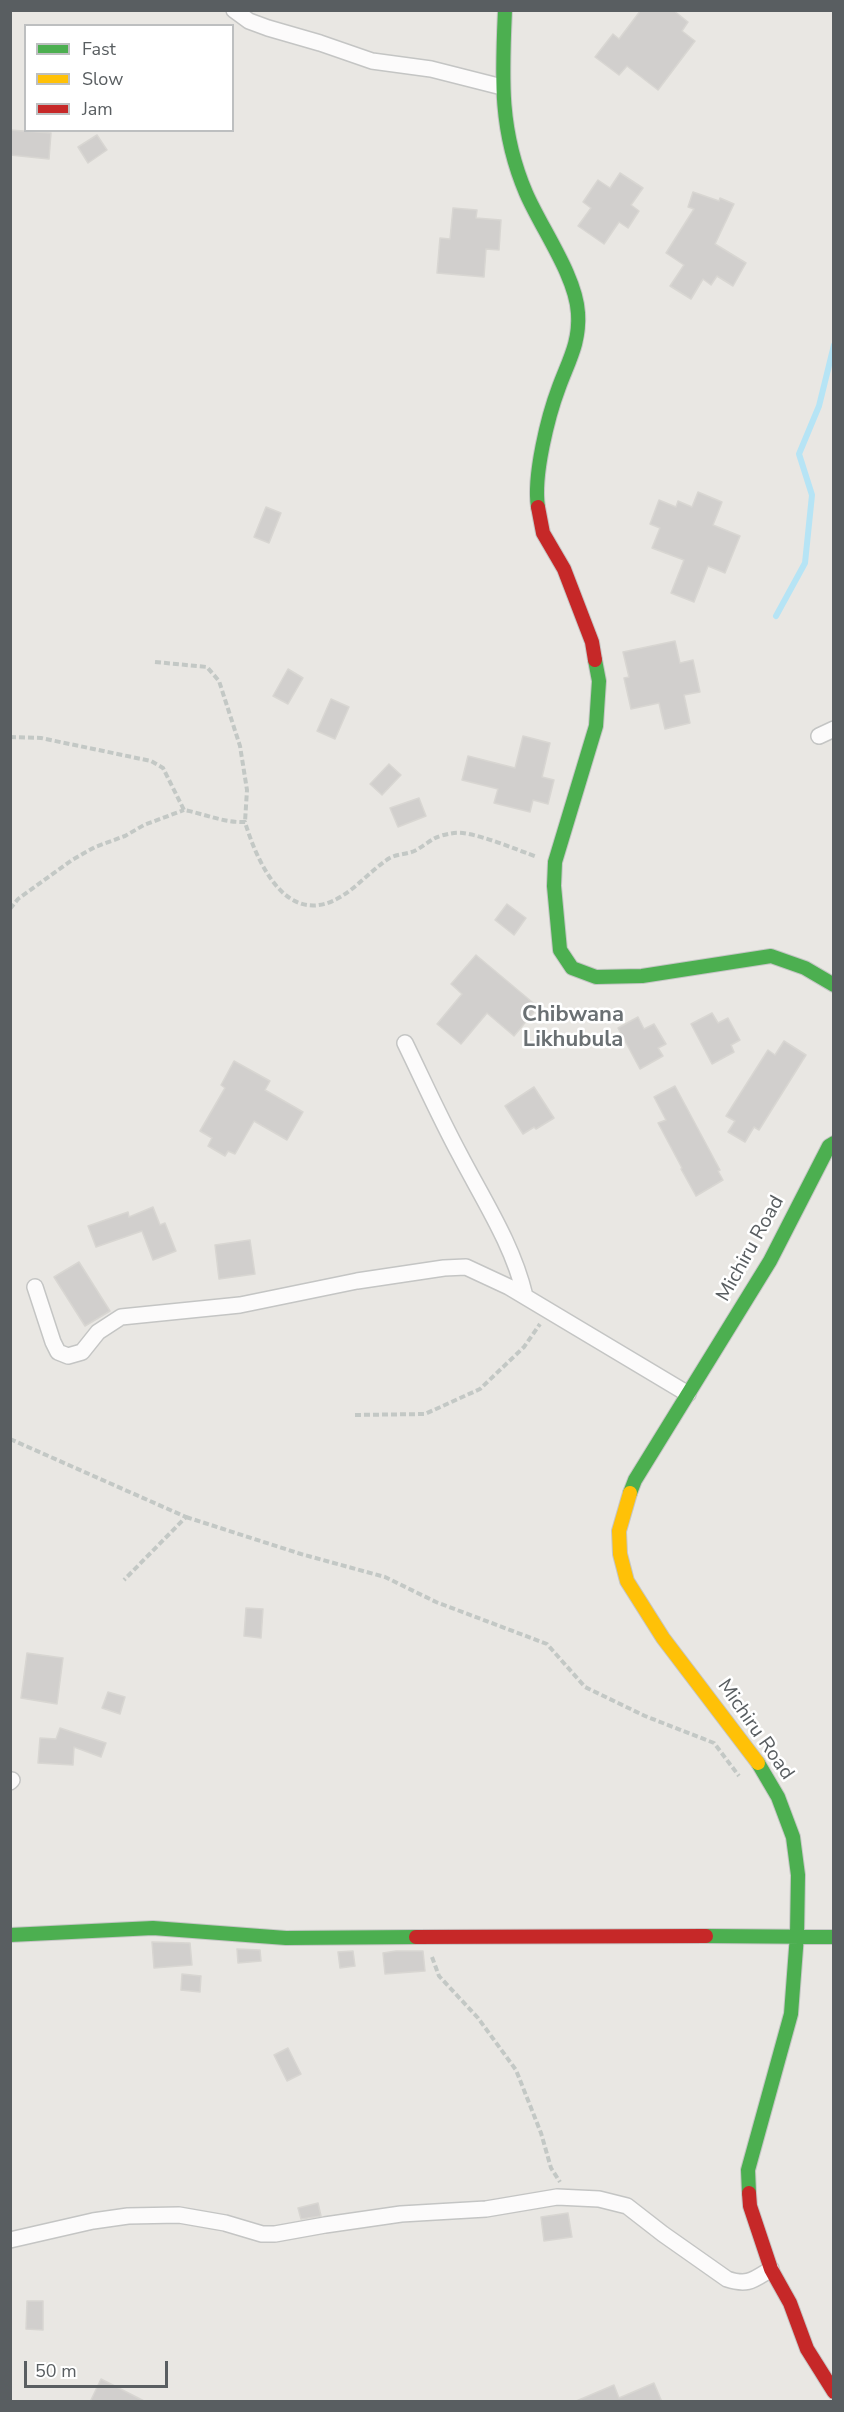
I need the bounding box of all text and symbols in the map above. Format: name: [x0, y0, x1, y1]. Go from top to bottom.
legend: [24, 24, 234, 132]
text: Fast: [82, 37, 116, 61]
text: Slow: [82, 67, 123, 91]
text: Jam: [82, 97, 113, 121]
district label: Chibwana Likhubula: [522, 1003, 624, 1054]
street label: Michiru Road: [712, 1192, 790, 1306]
street label: Michiru Road: [712, 1675, 798, 1785]
scale bar: [27, 2349, 171, 2387]
text: 50 m: [35, 2359, 77, 2383]

